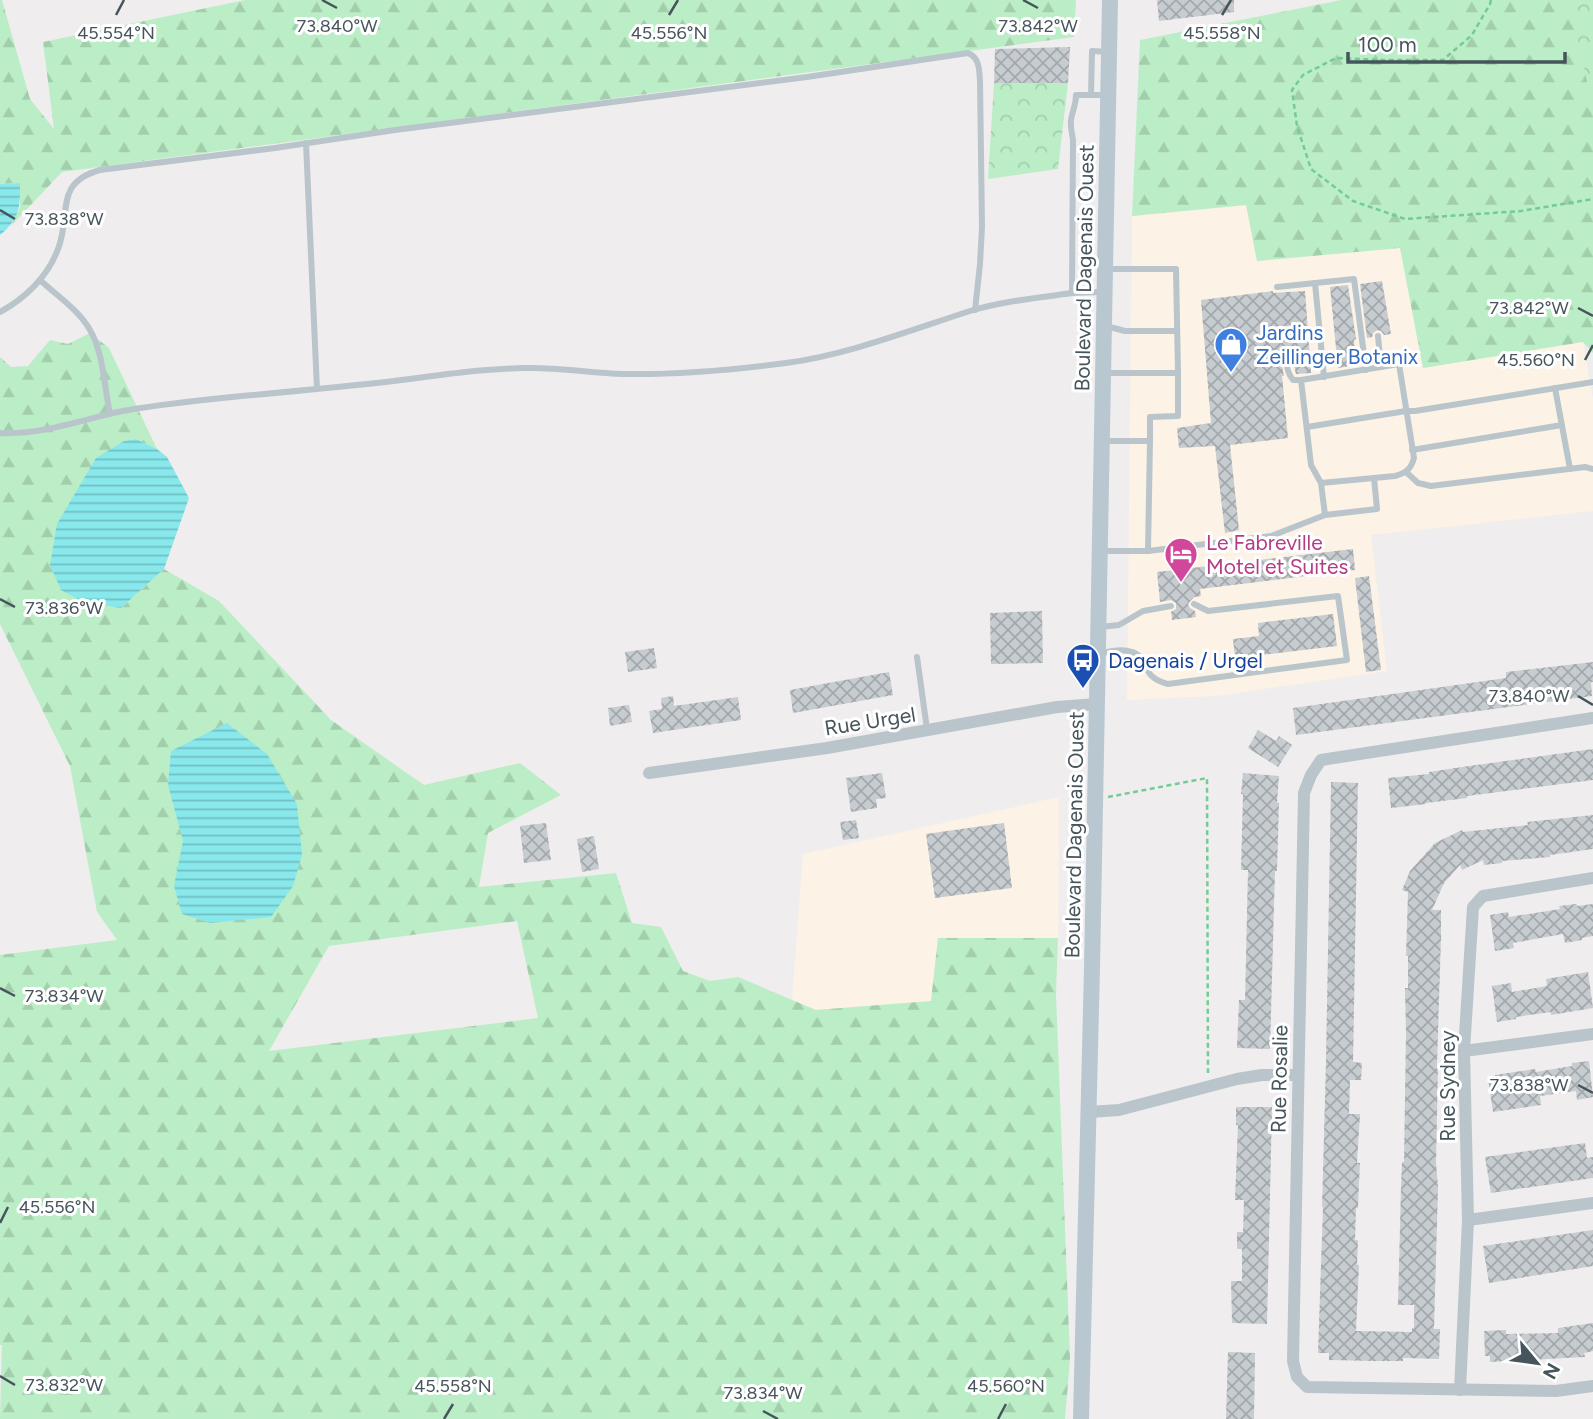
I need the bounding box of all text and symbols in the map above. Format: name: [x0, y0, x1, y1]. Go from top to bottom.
text: 73.840°W: [297, 15, 378, 37]
text: 73.842°W: [998, 15, 1078, 37]
scale bar: [1348, 21, 1565, 65]
text: 45.554°N: [77, 22, 155, 44]
text: 45.556°N: [631, 22, 707, 44]
text: 45.558°N: [1183, 22, 1261, 44]
text: 100 m: [1358, 32, 1417, 57]
street label: Boulevard Dagenais Ouest: [1069, 144, 1099, 392]
text: 73.838°W: [24, 208, 104, 230]
text: 73.842°W: [1489, 297, 1569, 319]
place label: Jardins Zeillinger Botanix: [1256, 320, 1418, 369]
shop icon: Jardins Zeillinger Botanix: [1212, 325, 1250, 374]
text: 45.560°N: [1497, 349, 1575, 371]
place label: Le Fabreville Motel et Suites: [1206, 530, 1348, 579]
hotel icon: Le Fabreville Motel et Suites: [1162, 535, 1200, 584]
text: 73.836°W: [25, 597, 104, 619]
bus stop icon: Dagenais / Urgel: [1064, 641, 1102, 690]
place label: Dagenais / Urgel: [1108, 648, 1263, 673]
text: 73.840°W: [1489, 685, 1570, 707]
street label: Rue Urgel: [823, 701, 917, 741]
street label: Boulevard Dagenais Ouest: [1059, 711, 1089, 959]
text: 73.834°W: [24, 985, 104, 1007]
street label: Rue Rosalie: [1266, 1025, 1292, 1133]
street label: Rue Sydney: [1435, 1030, 1460, 1142]
text: 73.838°W: [1489, 1074, 1569, 1096]
text: 45.556°N: [19, 1196, 95, 1218]
north arrow: [1502, 1328, 1572, 1398]
text: N: [1538, 1359, 1565, 1383]
text: 73.832°W: [25, 1374, 104, 1396]
text: 45.558°N: [414, 1375, 492, 1397]
text: 45.560°N: [967, 1375, 1045, 1397]
text: 73.834°W: [723, 1382, 803, 1404]

